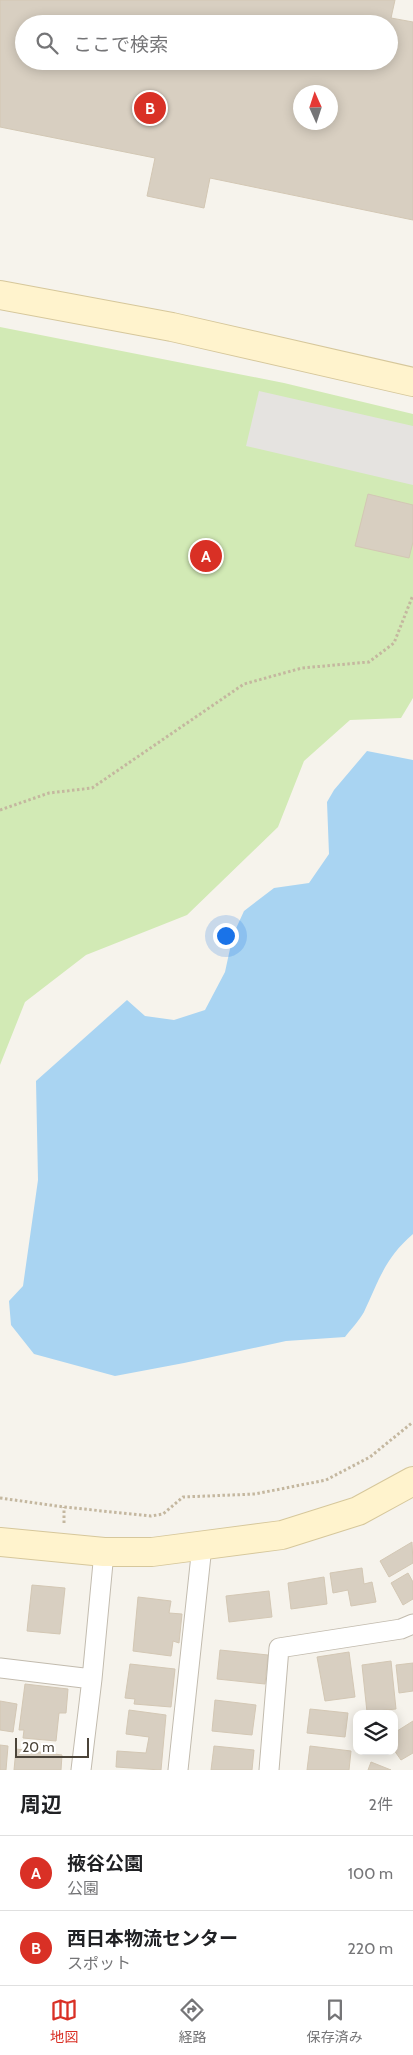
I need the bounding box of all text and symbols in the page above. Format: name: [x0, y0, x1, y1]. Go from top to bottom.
search box: [15, 15, 398, 70]
icon: search: [33, 29, 61, 57]
text: ここで検索: [73, 33, 168, 56]
north arrow: [293, 85, 338, 130]
pin: B: [134, 89, 166, 127]
pin: A: [190, 537, 222, 575]
your location: [213, 923, 239, 949]
map controls: [353, 1710, 398, 1755]
button: layers: [353, 1710, 398, 1755]
scale bar: [15, 1735, 89, 1758]
text: 20 m: [22, 1738, 55, 1756]
text: 周辺: [20, 1792, 62, 1817]
text: 2件: [369, 1795, 393, 1814]
text: 掖谷公園: [67, 1852, 143, 1875]
text: A: [31, 1864, 41, 1883]
text: 100 m: [348, 1864, 393, 1883]
text: 公園: [67, 1879, 99, 1898]
text: 西日本物流センター: [67, 1927, 238, 1950]
text: B: [31, 1939, 41, 1958]
text: 220 m: [347, 1939, 393, 1958]
text: スポット: [67, 1954, 131, 1973]
tab: 地図: [50, 1996, 78, 2046]
tab: 経路: [178, 1996, 206, 2046]
tab: 保存済み: [307, 1996, 363, 2046]

